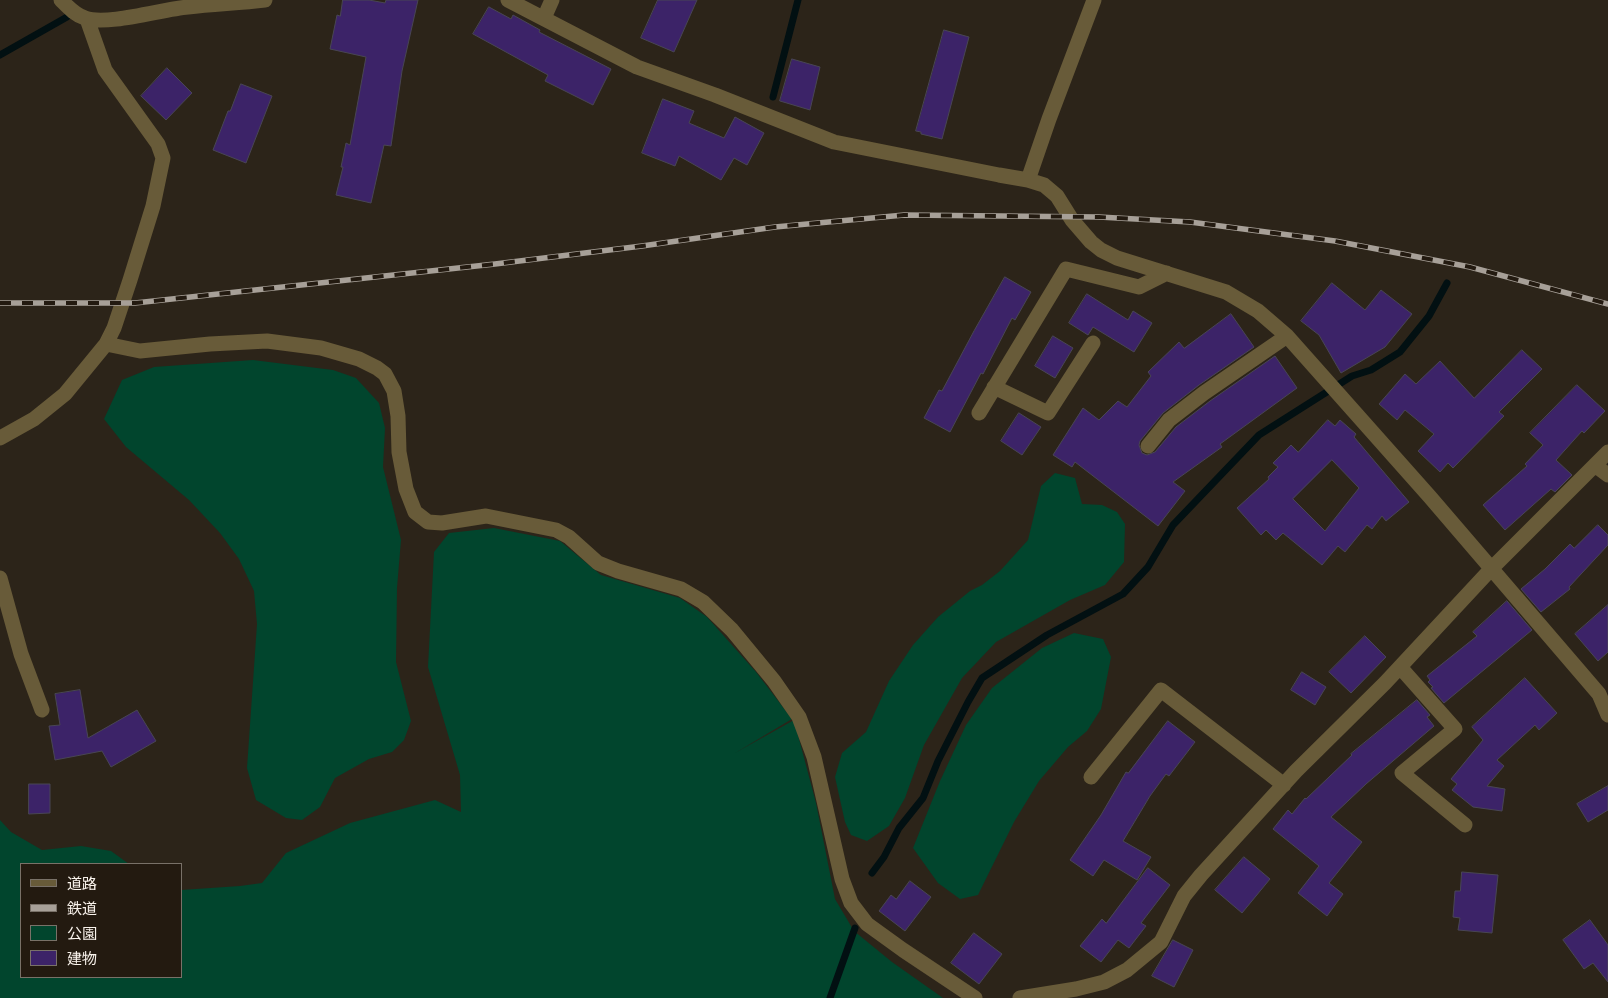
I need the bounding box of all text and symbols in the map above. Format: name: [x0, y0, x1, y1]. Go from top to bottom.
legend: [20, 863, 182, 978]
text: 道路: [67, 876, 97, 892]
text: 鉄道: [67, 901, 97, 917]
text: 公園: [67, 926, 97, 942]
text: 建物: [67, 951, 97, 967]

